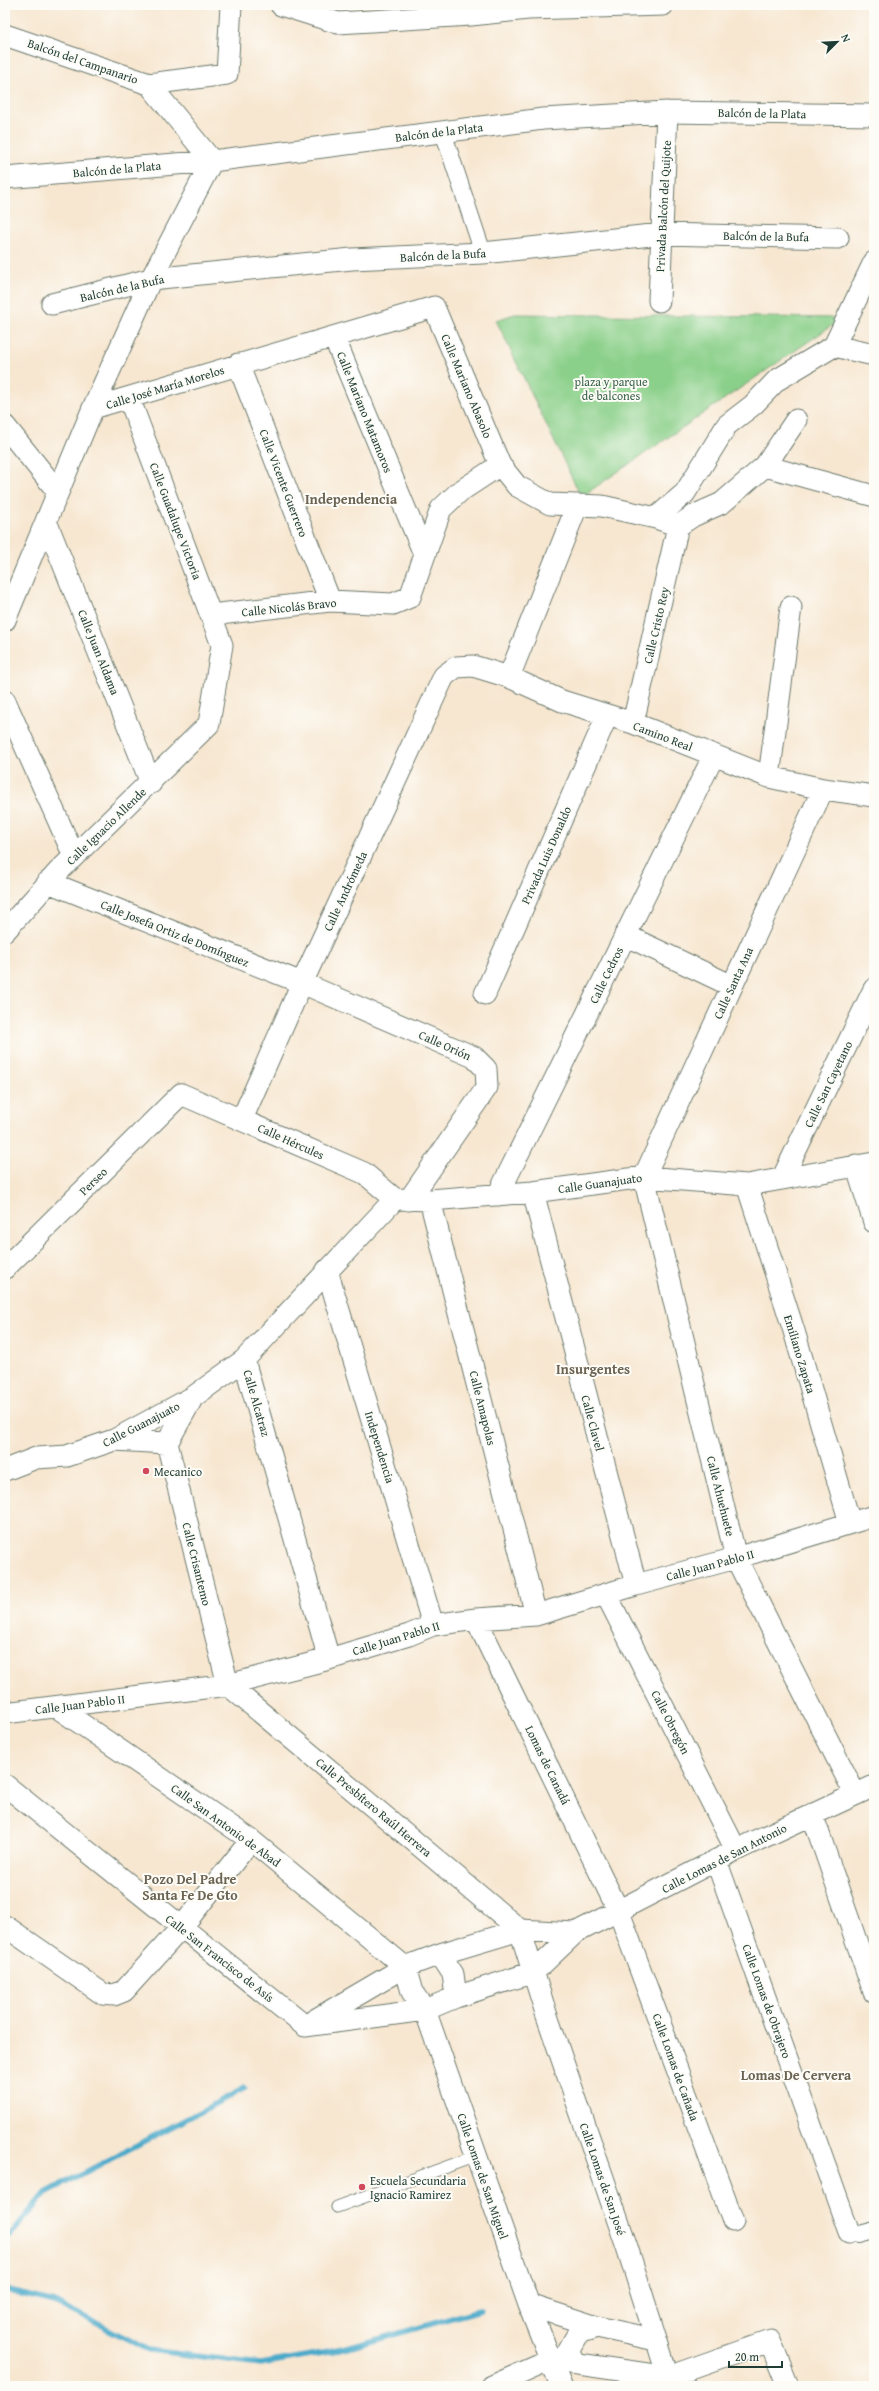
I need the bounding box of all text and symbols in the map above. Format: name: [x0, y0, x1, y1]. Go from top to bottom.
north arrow: [817, 22, 857, 62]
text: N: [837, 31, 855, 45]
street label: Balcón del Campanario: [26, 34, 140, 88]
street label: Balcón de la Plata: [718, 104, 807, 122]
street label: Balcón de la Plata: [394, 118, 484, 146]
street label: Privada Balcón del Quijote: [651, 139, 675, 272]
street label: Balcón de la Plata: [72, 157, 162, 181]
street label: Balcón de la Bufa: [723, 227, 809, 245]
street label: Balcón de la Bufa: [400, 244, 487, 266]
street label: Balcón de la Bufa: [78, 270, 166, 306]
street label: Calle Mariano Abasolo: [437, 331, 497, 441]
street label: Calle Mariano Matamoros: [333, 349, 397, 475]
street label: Calle José María Morelos: [104, 361, 226, 413]
park label: plaza y parque de balcones: [574, 373, 648, 404]
street label: Calle Vicente Guerrero: [256, 427, 312, 539]
street label: Calle Guadalupe Victoria: [146, 460, 206, 582]
district label: Independencia: [305, 489, 398, 509]
street label: Calle Cristo Rey: [639, 585, 673, 665]
street label: Calle Nicolás Bravo: [241, 594, 337, 620]
street label: Calle Juan Aldama: [74, 607, 124, 698]
street label: Camino Real: [631, 717, 696, 755]
street label: Calle Ignacio Allende: [62, 783, 150, 869]
street label: Privada Luis Donaldo: [517, 803, 575, 907]
street label: Calle Andrómeda: [319, 848, 371, 934]
street label: Calle Josefa Ortiz de Domínguez: [98, 895, 252, 971]
street label: Calle Cedros: [585, 943, 627, 1006]
street label: Calle Santa Ana: [709, 944, 757, 1022]
street label: Calle Orión: [416, 1026, 474, 1064]
street label: Calle San Cayetano: [800, 1038, 856, 1130]
street label: Calle Hércules: [255, 1119, 327, 1163]
street label: Perseo: [75, 1163, 111, 1199]
street label: Calle Guanajuato: [557, 1169, 643, 1197]
street label: Emiliano Zapata: [780, 1313, 820, 1396]
district label: Insurgentes: [556, 1359, 630, 1379]
street label: Calle Alcatraz: [239, 1368, 275, 1438]
street label: Calle Amapolas: [466, 1369, 501, 1447]
street label: Calle Clavel: [577, 1393, 609, 1453]
street label: Calle Guanajuato: [99, 1397, 183, 1451]
street label: Independencia: [361, 1409, 399, 1485]
street label: Calle Ahuehuete: [703, 1454, 739, 1538]
place label: Mecanico: [154, 1463, 202, 1480]
marker: Mecanico: [141, 1466, 151, 1476]
street label: Calle Crisantemo: [178, 1521, 216, 1607]
street label: Calle Juan Pablo II: [664, 1545, 756, 1585]
street label: Calle Juan Pablo II: [350, 1617, 442, 1659]
street label: Calle Obregón: [648, 1687, 695, 1757]
street label: Calle Juan Pablo II: [34, 1690, 126, 1718]
street label: Lomas de Canadá: [521, 1723, 575, 1808]
street label: Calle Presbítero Raúl Herrera: [312, 1753, 436, 1861]
street label: Calle San Antonio de Abad: [168, 1779, 285, 1871]
street label: Calle Lomas de San Antonio: [659, 1819, 789, 1897]
district label: Pozo Del Padre Santa Fe De Gto: [142, 1869, 238, 1905]
street label: Calle San Francisco de Asís: [162, 1910, 278, 2006]
street label: Calle Lomas de Obrajero: [738, 1941, 796, 2061]
street label: Calle Lomas de Cañada: [649, 2011, 703, 2123]
district label: Lomas De Cervera: [741, 2065, 852, 2085]
street label: Calle Lomas de San Miguel: [453, 2111, 513, 2242]
street label: Calle Lomas de San José: [576, 2120, 630, 2238]
place label: Escuela Secundaria Ignacio Ramirez: [370, 2172, 466, 2203]
marker: Escuela Secundaria Ignacio Ramirez: [357, 2182, 367, 2192]
scale bar: [729, 2343, 782, 2369]
text: 20 m: [735, 2348, 759, 2365]

